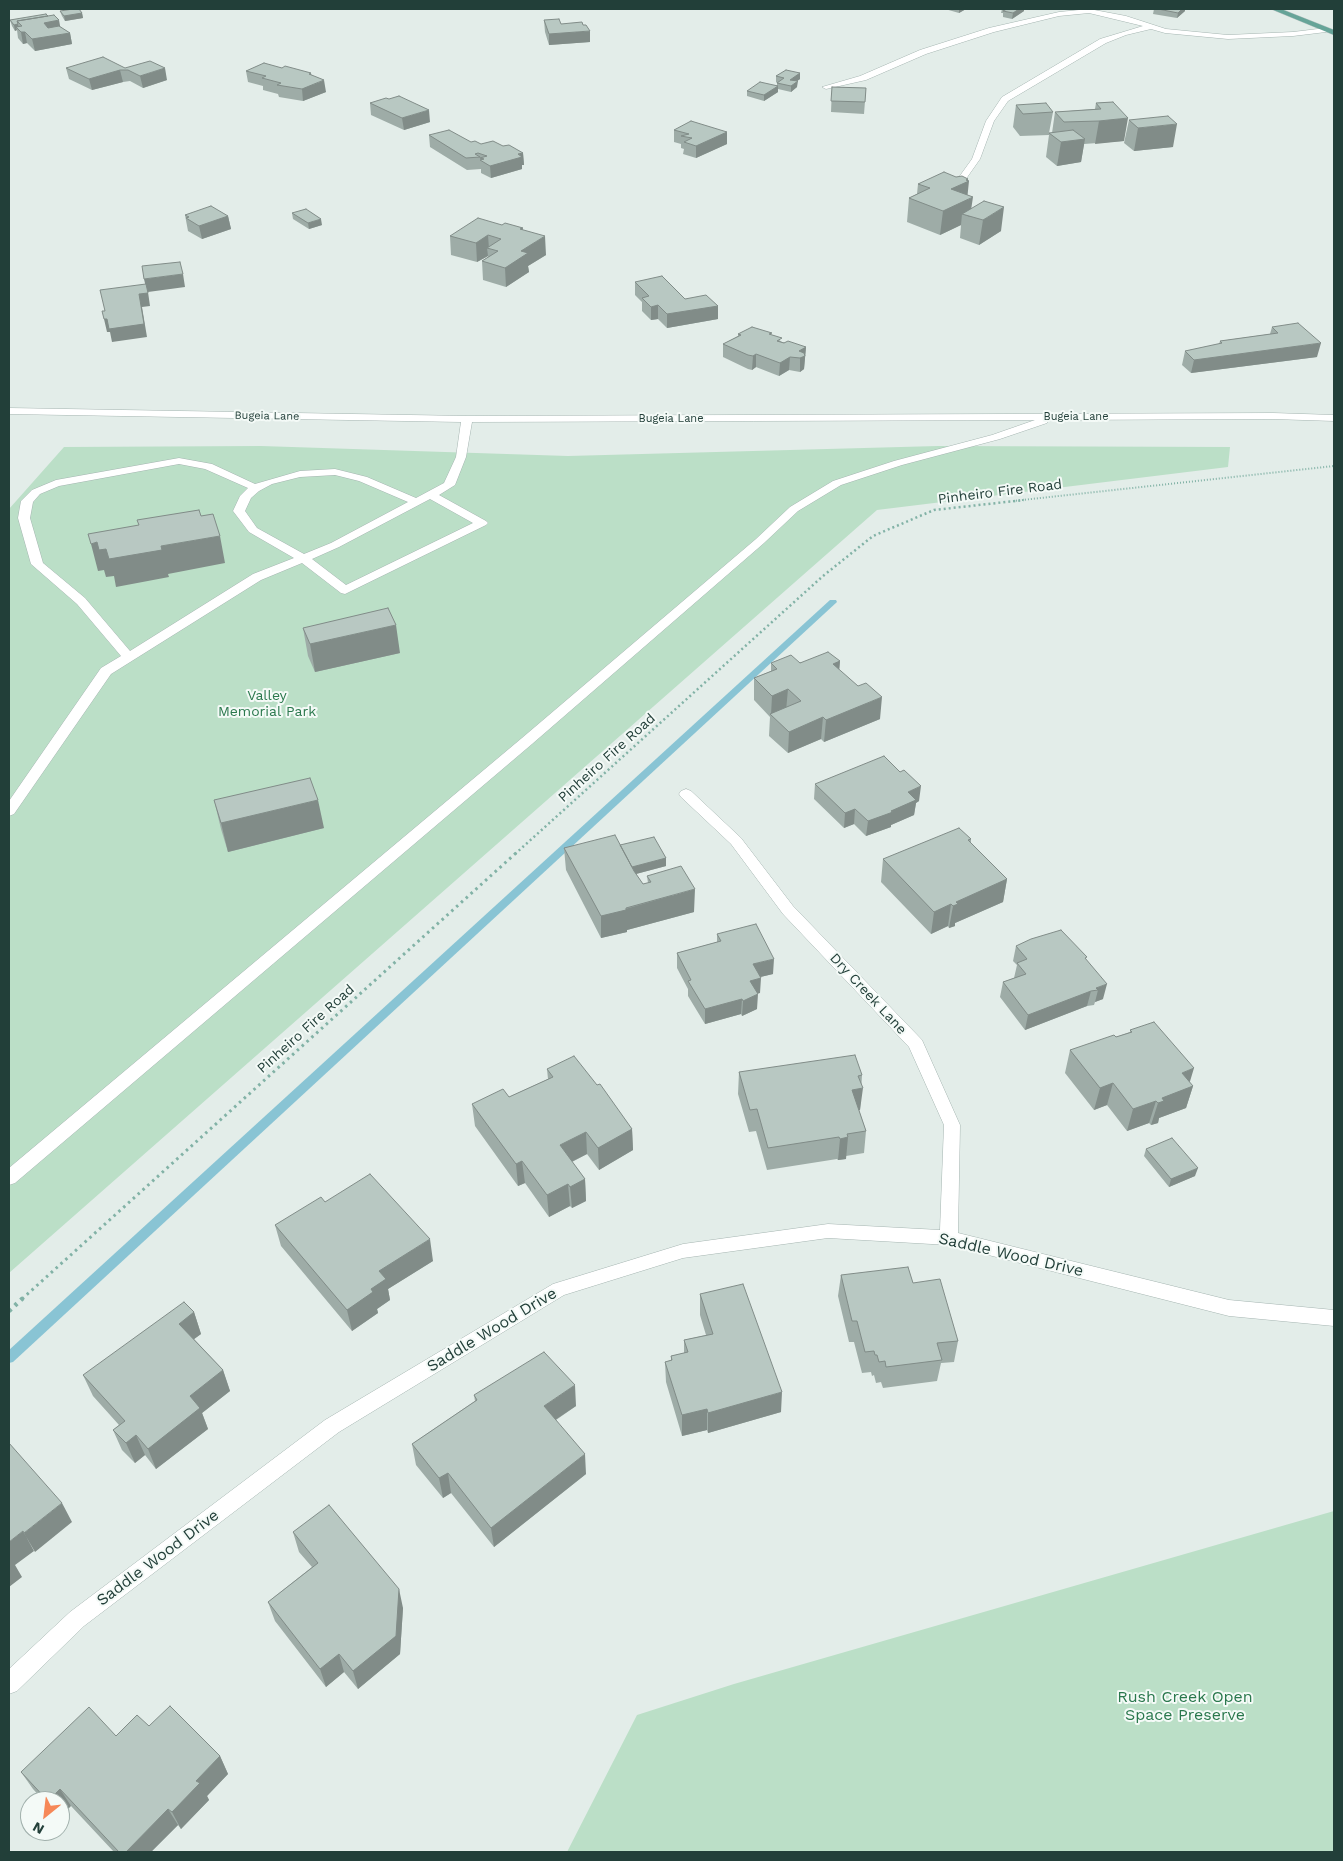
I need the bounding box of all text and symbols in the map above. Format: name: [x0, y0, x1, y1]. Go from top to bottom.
street label: Bugeia Lane: [234, 409, 300, 423]
street label: Bugeia Lane: [1043, 410, 1109, 424]
street label: Bugeia Lane: [638, 412, 704, 426]
street label: Pinheiro Fire Road: [937, 476, 1063, 508]
park label: Valley Memorial Park: [218, 688, 316, 720]
street label: Pinheiro Fire Road: [555, 710, 659, 806]
street label: Dry Creek Lane: [826, 950, 910, 1038]
street label: Pinheiro Fire Road: [254, 981, 358, 1077]
street label: Saddle Wood Drive: [937, 1229, 1085, 1281]
street label: Saddle Wood Drive: [424, 1284, 560, 1376]
street label: Saddle Wood Drive: [93, 1506, 223, 1610]
park label: Rush Creek Open Space Preserve: [1117, 1687, 1253, 1725]
north arrow: [20, 1791, 70, 1841]
text: N: [30, 1819, 47, 1838]

